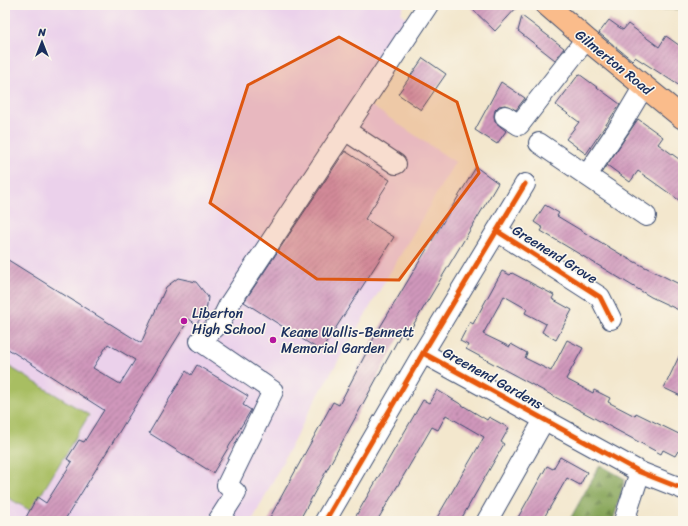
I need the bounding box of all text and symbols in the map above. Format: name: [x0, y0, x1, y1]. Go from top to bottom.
north arrow: [22, 22, 62, 62]
text: N: [37, 23, 46, 42]
street label: Gilmerton Road: [569, 23, 660, 103]
street label: Greenend Grove: [507, 218, 603, 291]
place label: Liberton High School: [192, 301, 266, 342]
marker: Liberton High School: [179, 316, 189, 326]
place label: Keane Wallis-Bennett Memorial Garden: [281, 320, 414, 361]
marker: Keane Wallis-Bennett Memorial Garden: [268, 335, 278, 345]
street label: Greenend Gardens: [438, 340, 548, 417]

